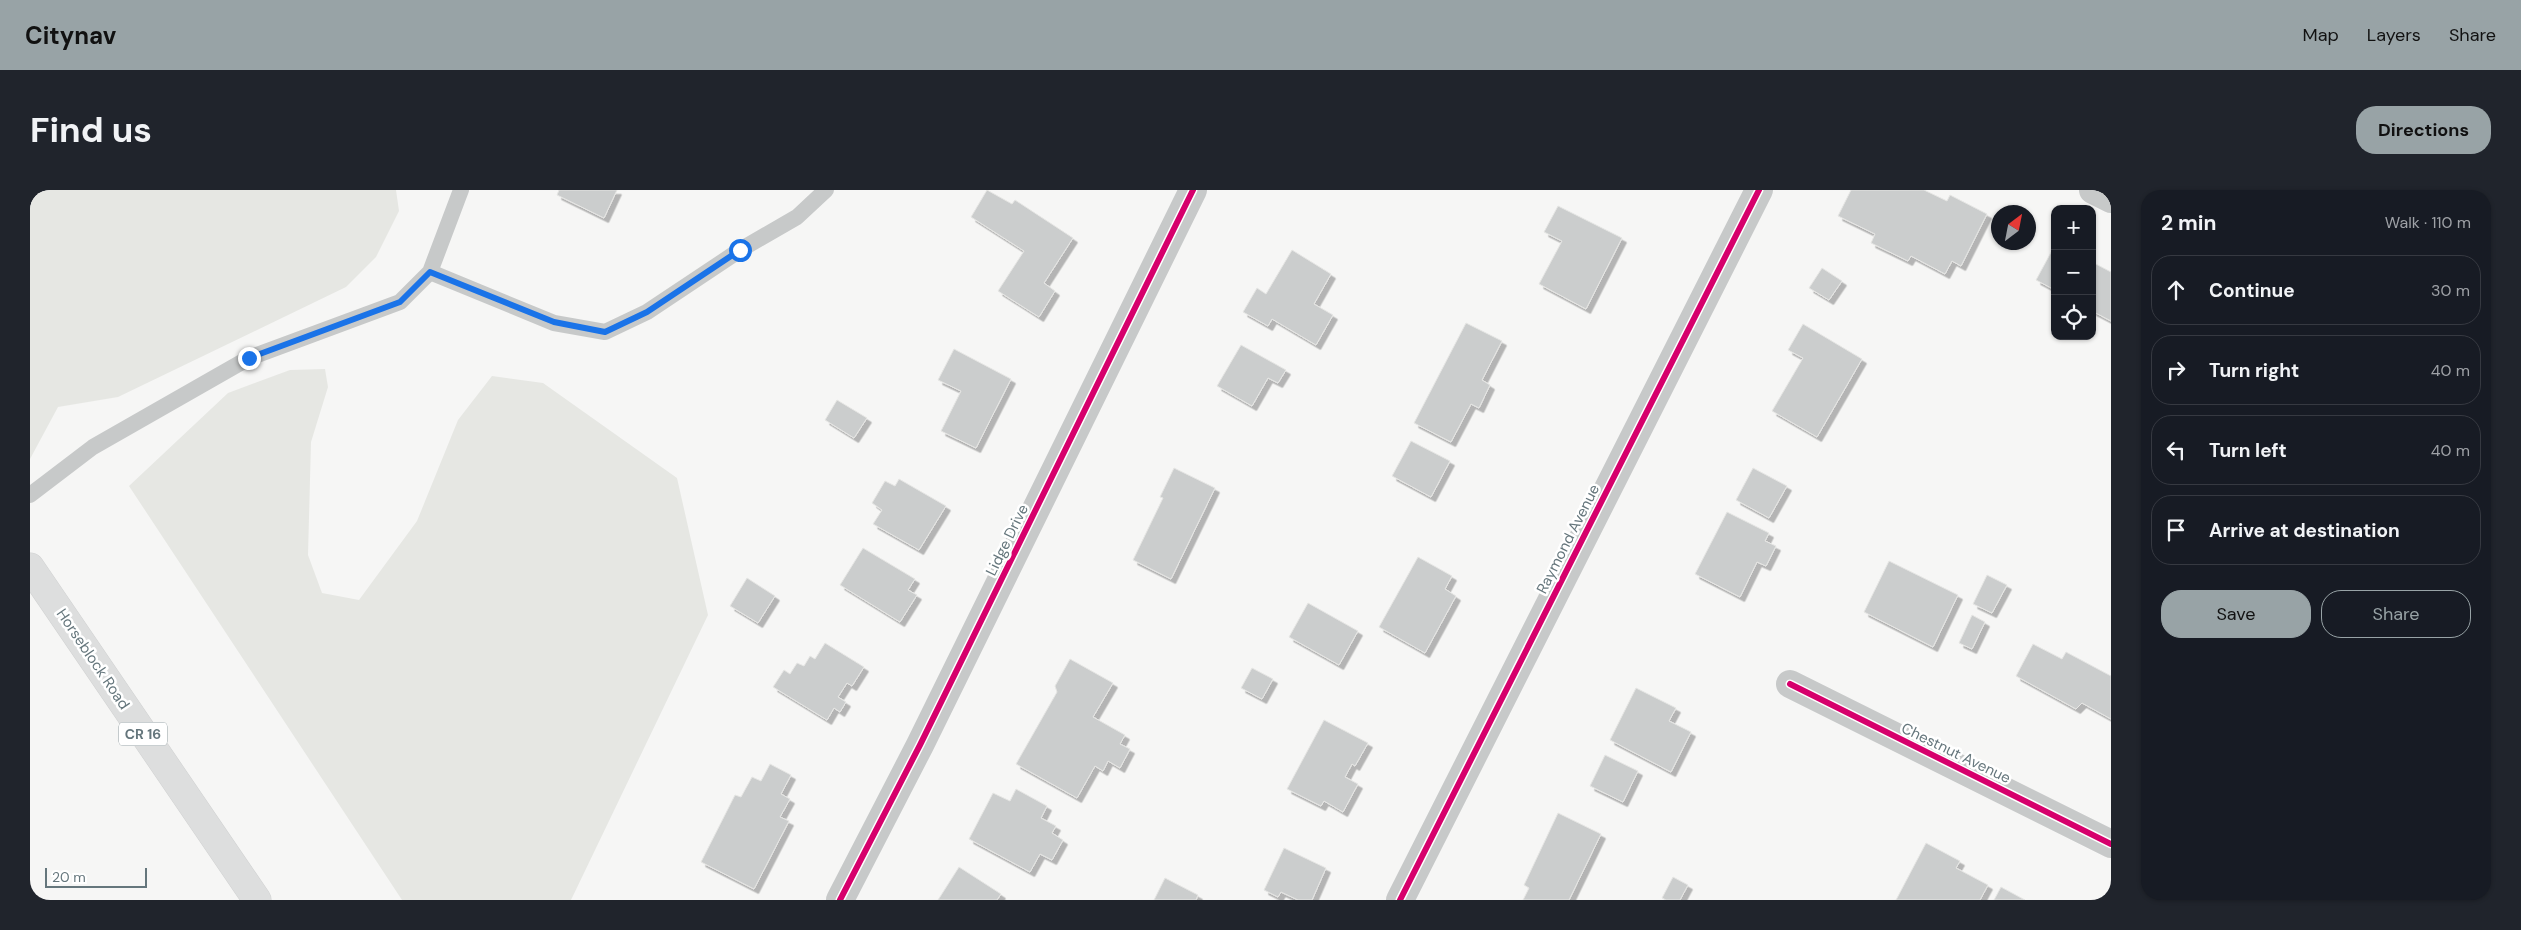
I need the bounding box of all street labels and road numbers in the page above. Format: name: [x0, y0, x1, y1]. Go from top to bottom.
street label: Raymond Avenue: [1532, 481, 1604, 597]
street label: Lidge Drive: [981, 501, 1033, 579]
street label: Horseblock Road: [52, 605, 134, 713]
street label: Chestnut Avenue: [1898, 718, 2014, 788]
road number: CR 16: [119, 722, 167, 746]

